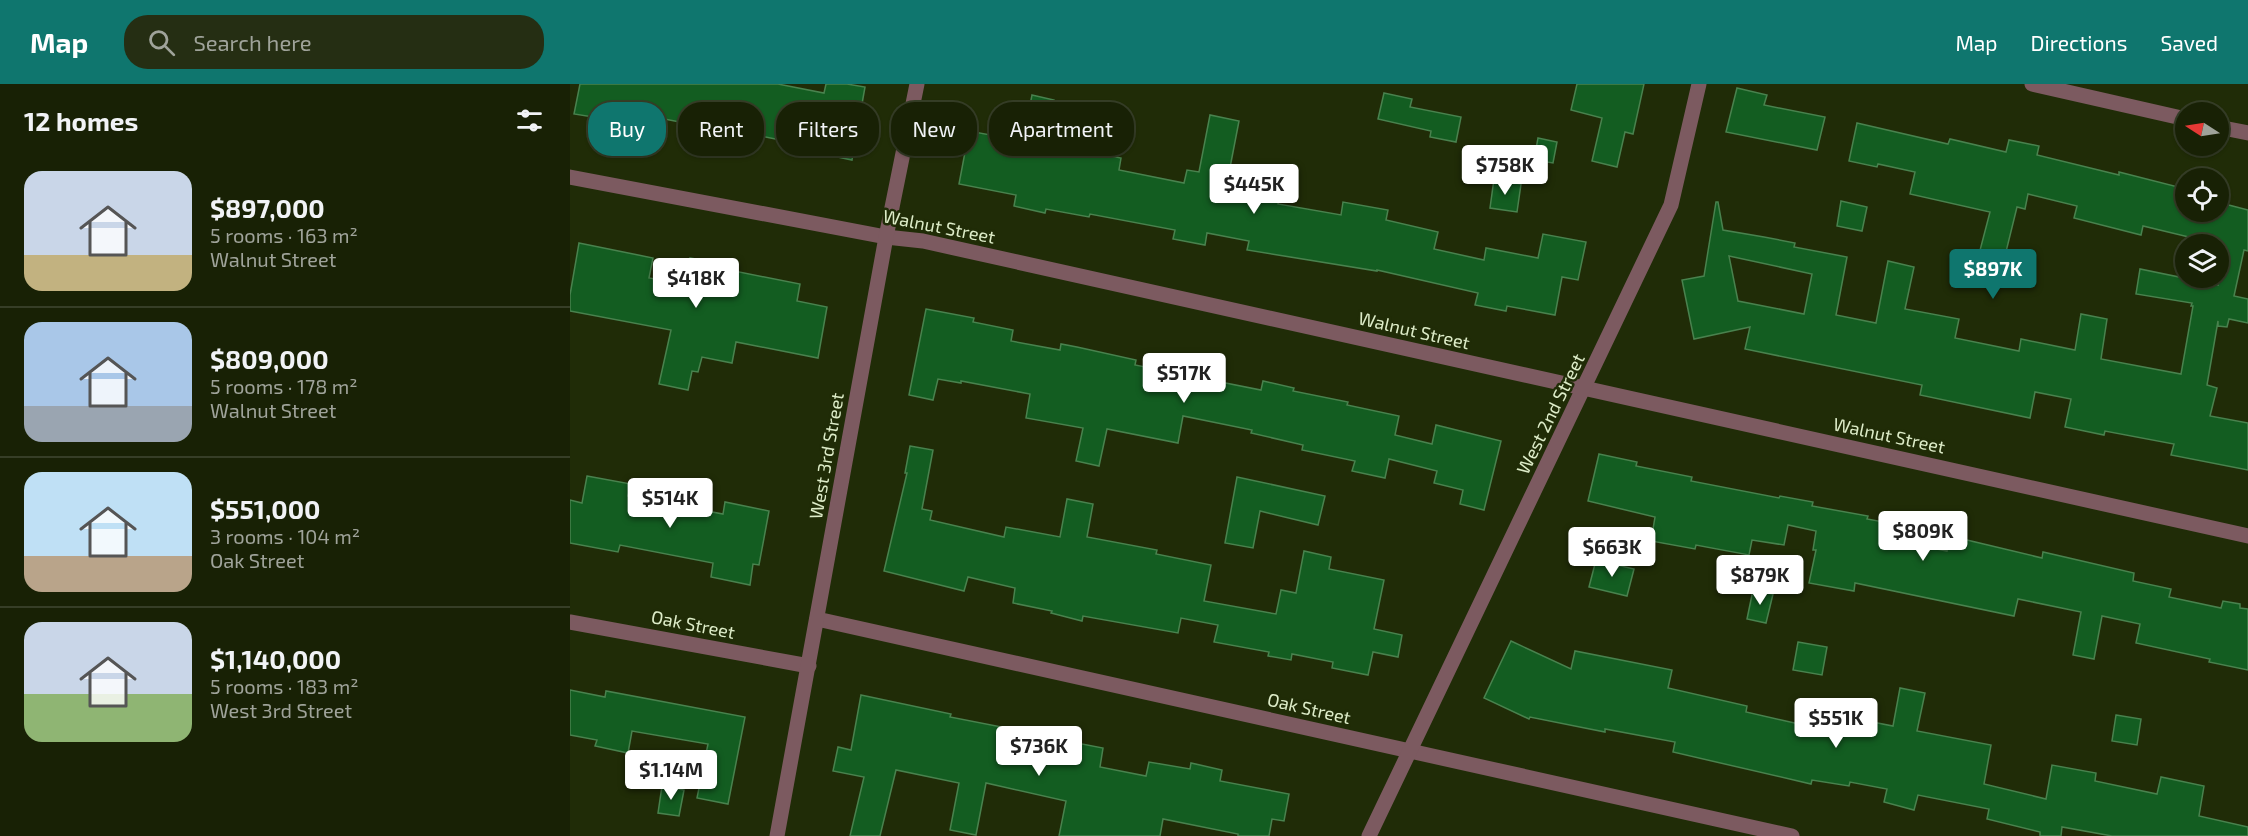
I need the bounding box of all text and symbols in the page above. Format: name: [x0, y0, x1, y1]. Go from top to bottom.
search box: [124, 15, 544, 69]
text: Map: [30, 25, 88, 59]
icon: search: [145, 26, 178, 59]
text: Search here: [193, 29, 312, 55]
text: Map: [1955, 30, 1998, 55]
text: Directions: [2031, 30, 2127, 55]
text: Saved: [2160, 30, 2218, 55]
chip: Buy: [588, 102, 666, 156]
chip: Rent: [678, 102, 764, 156]
chip: Filters: [776, 102, 879, 156]
chip: New: [891, 102, 977, 156]
chip: Apartment: [989, 102, 1134, 156]
north arrow: [2175, 102, 2229, 156]
map controls: [2175, 102, 2229, 288]
icon: filters: [513, 104, 546, 137]
text: 12 homes: [24, 105, 138, 136]
pin: $758K: [1463, 145, 1547, 196]
text: $758K: [1476, 152, 1534, 176]
pin: $445K: [1212, 164, 1296, 215]
button: locate: [2175, 168, 2229, 222]
text: $445K: [1224, 171, 1284, 195]
text: $897,000: [210, 192, 325, 223]
icon: home: [72, 195, 144, 267]
street label: Walnut Street: [881, 204, 997, 248]
text: 5 rooms · 163 m²: [210, 223, 358, 247]
button: layers: [2175, 234, 2229, 288]
text: Walnut Street: [210, 247, 336, 271]
pin: $897K: [1951, 249, 2035, 300]
text: $897K: [1963, 256, 2023, 280]
pin: $418K: [654, 258, 738, 309]
text: $418K: [667, 265, 725, 289]
street label: Walnut Street: [1356, 307, 1472, 354]
text: $809,000: [210, 343, 329, 374]
icon: home: [72, 346, 144, 418]
street label: West 2nd Street: [1511, 350, 1589, 477]
pin: $517K: [1142, 353, 1226, 404]
text: $517K: [1157, 360, 1211, 384]
text: 5 rooms · 178 m²: [210, 374, 358, 398]
street label: West 3rd Street: [804, 391, 848, 521]
text: Walnut Street: [210, 398, 336, 422]
street label: Walnut Street: [1831, 412, 1947, 458]
pin: $514K: [628, 478, 712, 529]
text: $514K: [642, 485, 698, 509]
text: $551,000: [210, 493, 321, 524]
icon: home: [72, 496, 144, 568]
pin: $809K: [1881, 511, 1965, 562]
text: $809K: [1892, 518, 1954, 542]
text: 3 rooms · 104 m²: [210, 524, 360, 548]
pin: $663K: [1570, 527, 1654, 578]
text: $663K: [1582, 534, 1642, 558]
text: Oak Street: [210, 548, 304, 572]
pin: $879K: [1718, 555, 1802, 606]
text: $879K: [1730, 562, 1790, 586]
street label: Oak Street: [649, 605, 737, 643]
text: $1,140,000: [210, 643, 341, 674]
icon: home: [72, 646, 144, 718]
text: 5 rooms · 183 m²: [210, 674, 358, 698]
street label: Oak Street: [1265, 688, 1353, 728]
text: West 3rd Street: [210, 698, 352, 722]
pin: $551K: [1794, 698, 1878, 749]
text: $551K: [1809, 705, 1864, 729]
pin: $736K: [997, 726, 1081, 777]
text: $736K: [1010, 733, 1068, 757]
pin: $1.14M: [622, 750, 720, 801]
text: $1.14M: [639, 757, 703, 781]

